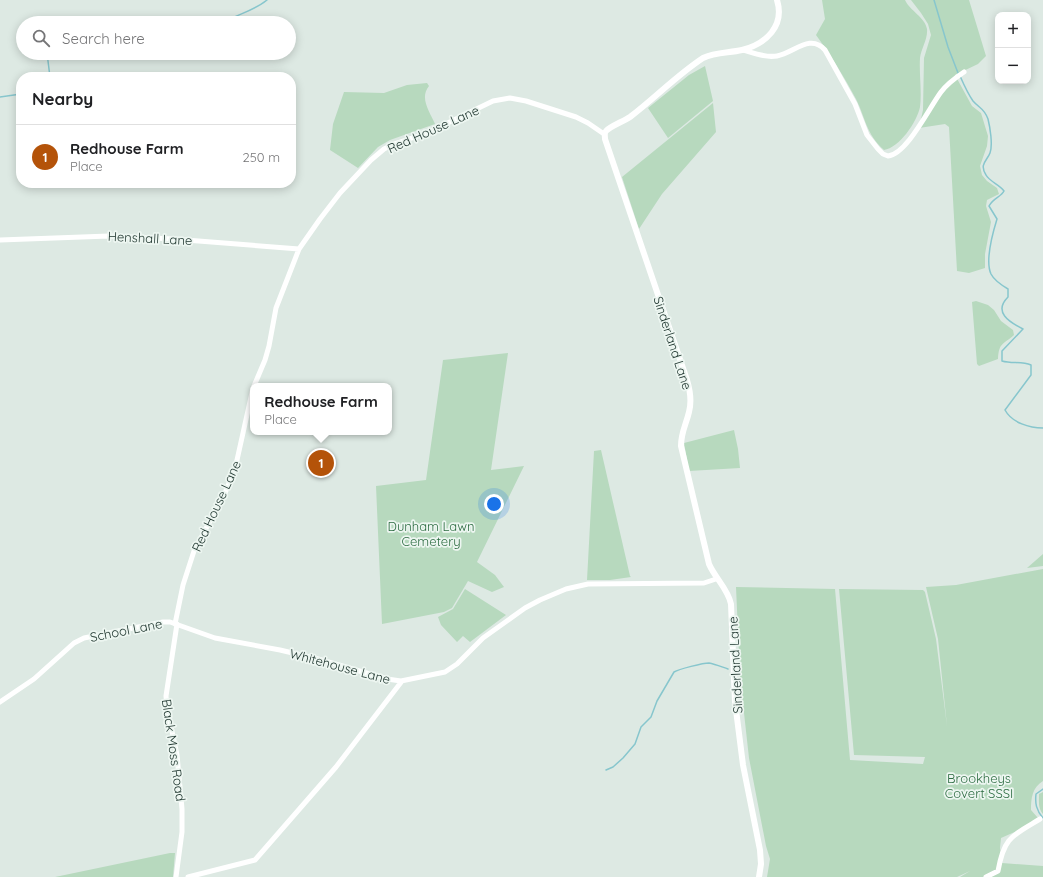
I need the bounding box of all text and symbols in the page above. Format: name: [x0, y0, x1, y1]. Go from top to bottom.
map controls: [995, 12, 1031, 84]
button: +: [995, 12, 1031, 48]
search box: [16, 16, 296, 60]
icon: search: [30, 27, 52, 49]
text: Search here: [62, 29, 145, 48]
button: −: [995, 48, 1031, 84]
text: Nearby: [32, 88, 93, 109]
street label: Red House Lane: [385, 102, 481, 156]
text: Redhouse Farm: [70, 139, 184, 158]
text: 1: [42, 149, 48, 165]
text: 250 m: [243, 149, 280, 165]
text: Place: [70, 158, 103, 174]
street label: Henshall Lane: [107, 228, 193, 248]
street label: Sinderland Lane: [650, 294, 696, 392]
popup: [250, 383, 392, 435]
text: Redhouse Farm: [264, 392, 378, 411]
text: Place: [264, 411, 297, 427]
pin: 1: [308, 448, 334, 478]
street label: Red House Lane: [188, 458, 244, 554]
your location: [484, 494, 504, 514]
park label: Dunham Lawn Cemetery: [388, 518, 474, 549]
street label: School Lane: [88, 615, 164, 645]
street label: Sinderland Lane: [724, 616, 746, 714]
street label: Whitehouse Lane: [288, 645, 392, 687]
street label: Black Moss Road: [159, 698, 189, 802]
park label: Brookheys Covert SSSI: [945, 770, 1013, 801]

